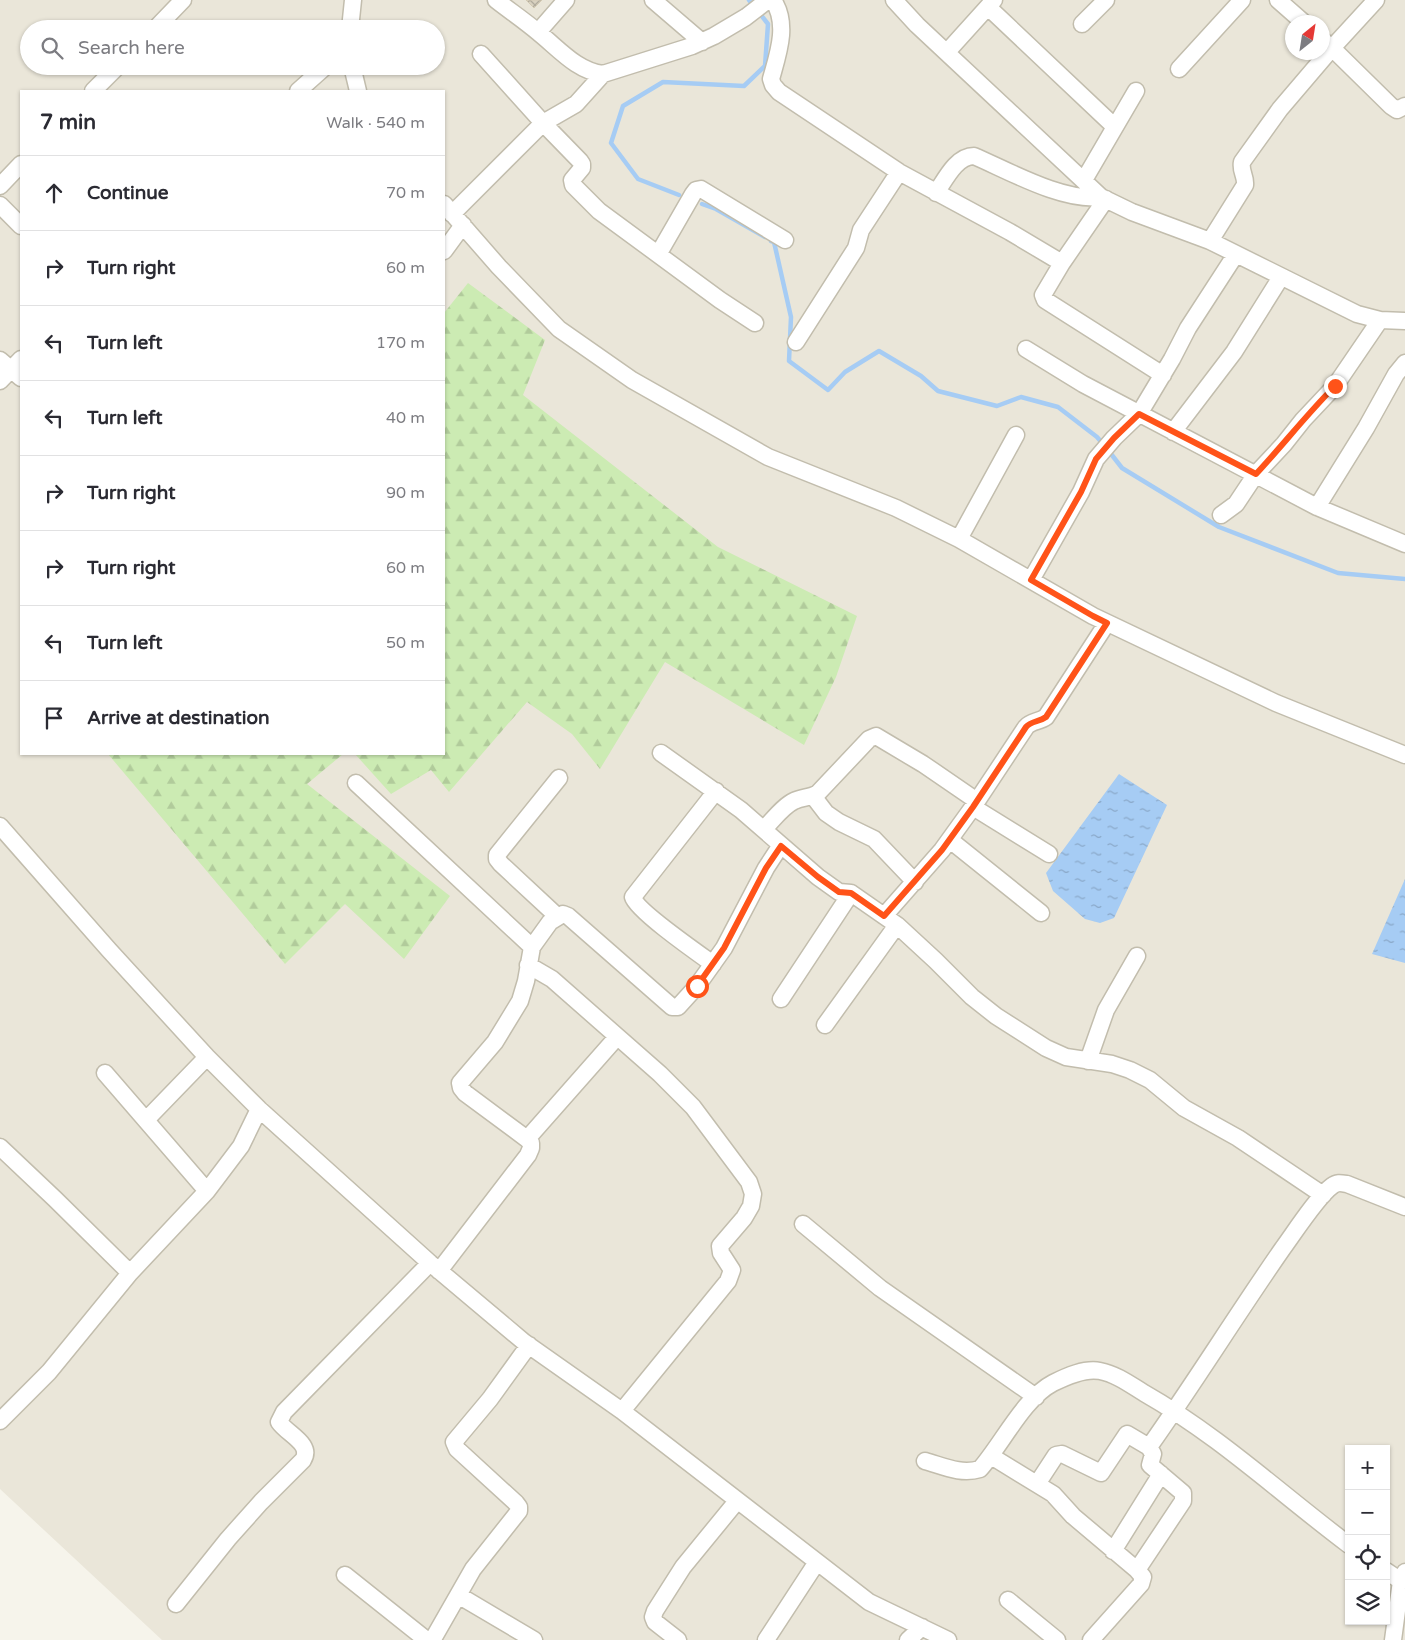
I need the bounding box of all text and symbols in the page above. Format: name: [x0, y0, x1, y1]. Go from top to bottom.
north arrow: [1285, 15, 1330, 60]
search box: [20, 20, 445, 75]
icon: search: [38, 34, 66, 62]
text: Search here: [78, 37, 185, 59]
text: 7 min: [40, 110, 96, 135]
text: Walk · 540 m: [326, 113, 425, 133]
icon: ahead: [40, 179, 68, 207]
text: Continue: [87, 182, 169, 204]
text: 70 m: [386, 183, 425, 203]
icon: right: [40, 254, 68, 282]
text: Turn right: [87, 257, 175, 279]
text: 60 m: [386, 258, 425, 278]
icon: left: [40, 329, 68, 357]
text: Turn left: [87, 332, 163, 354]
text: 170 m: [376, 333, 425, 353]
route end: [1324, 375, 1347, 398]
icon: left: [40, 404, 68, 432]
text: Turn left: [87, 407, 163, 429]
text: 40 m: [386, 408, 425, 428]
icon: right: [40, 479, 68, 507]
text: Turn right: [87, 482, 175, 504]
text: 90 m: [386, 483, 425, 503]
icon: right: [40, 554, 68, 582]
text: Turn right: [87, 557, 175, 579]
text: 60 m: [386, 558, 425, 578]
icon: left: [40, 629, 68, 657]
text: Turn left: [87, 632, 163, 654]
text: 50 m: [386, 633, 425, 653]
icon: arrive: [40, 704, 68, 732]
text: Arrive at destination: [87, 707, 270, 729]
route start: [686, 975, 709, 998]
map controls: [1345, 1445, 1390, 1625]
button: +: [1345, 1445, 1390, 1490]
button: −: [1345, 1490, 1390, 1535]
button: locate: [1345, 1535, 1390, 1580]
button: layers: [1345, 1580, 1390, 1625]

